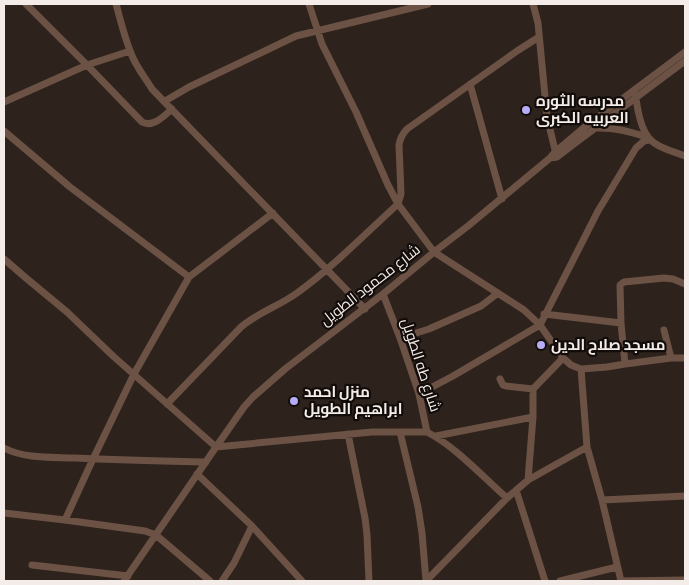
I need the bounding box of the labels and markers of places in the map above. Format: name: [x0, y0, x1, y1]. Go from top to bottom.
place label: مدرسه الثوره العربيه الكبرى: [536, 91, 629, 127]
marker: مدرسه الثوره العربيه الكبرى: [520, 104, 532, 116]
place label: مسجد صلاح الدين: [551, 335, 665, 355]
marker: مسجد صلاح الدين: [535, 339, 547, 351]
place label: منزل احمد ابراهيم الطويل: [304, 382, 402, 419]
marker: منزل احمد ابراهيم الطويل: [288, 395, 300, 407]

